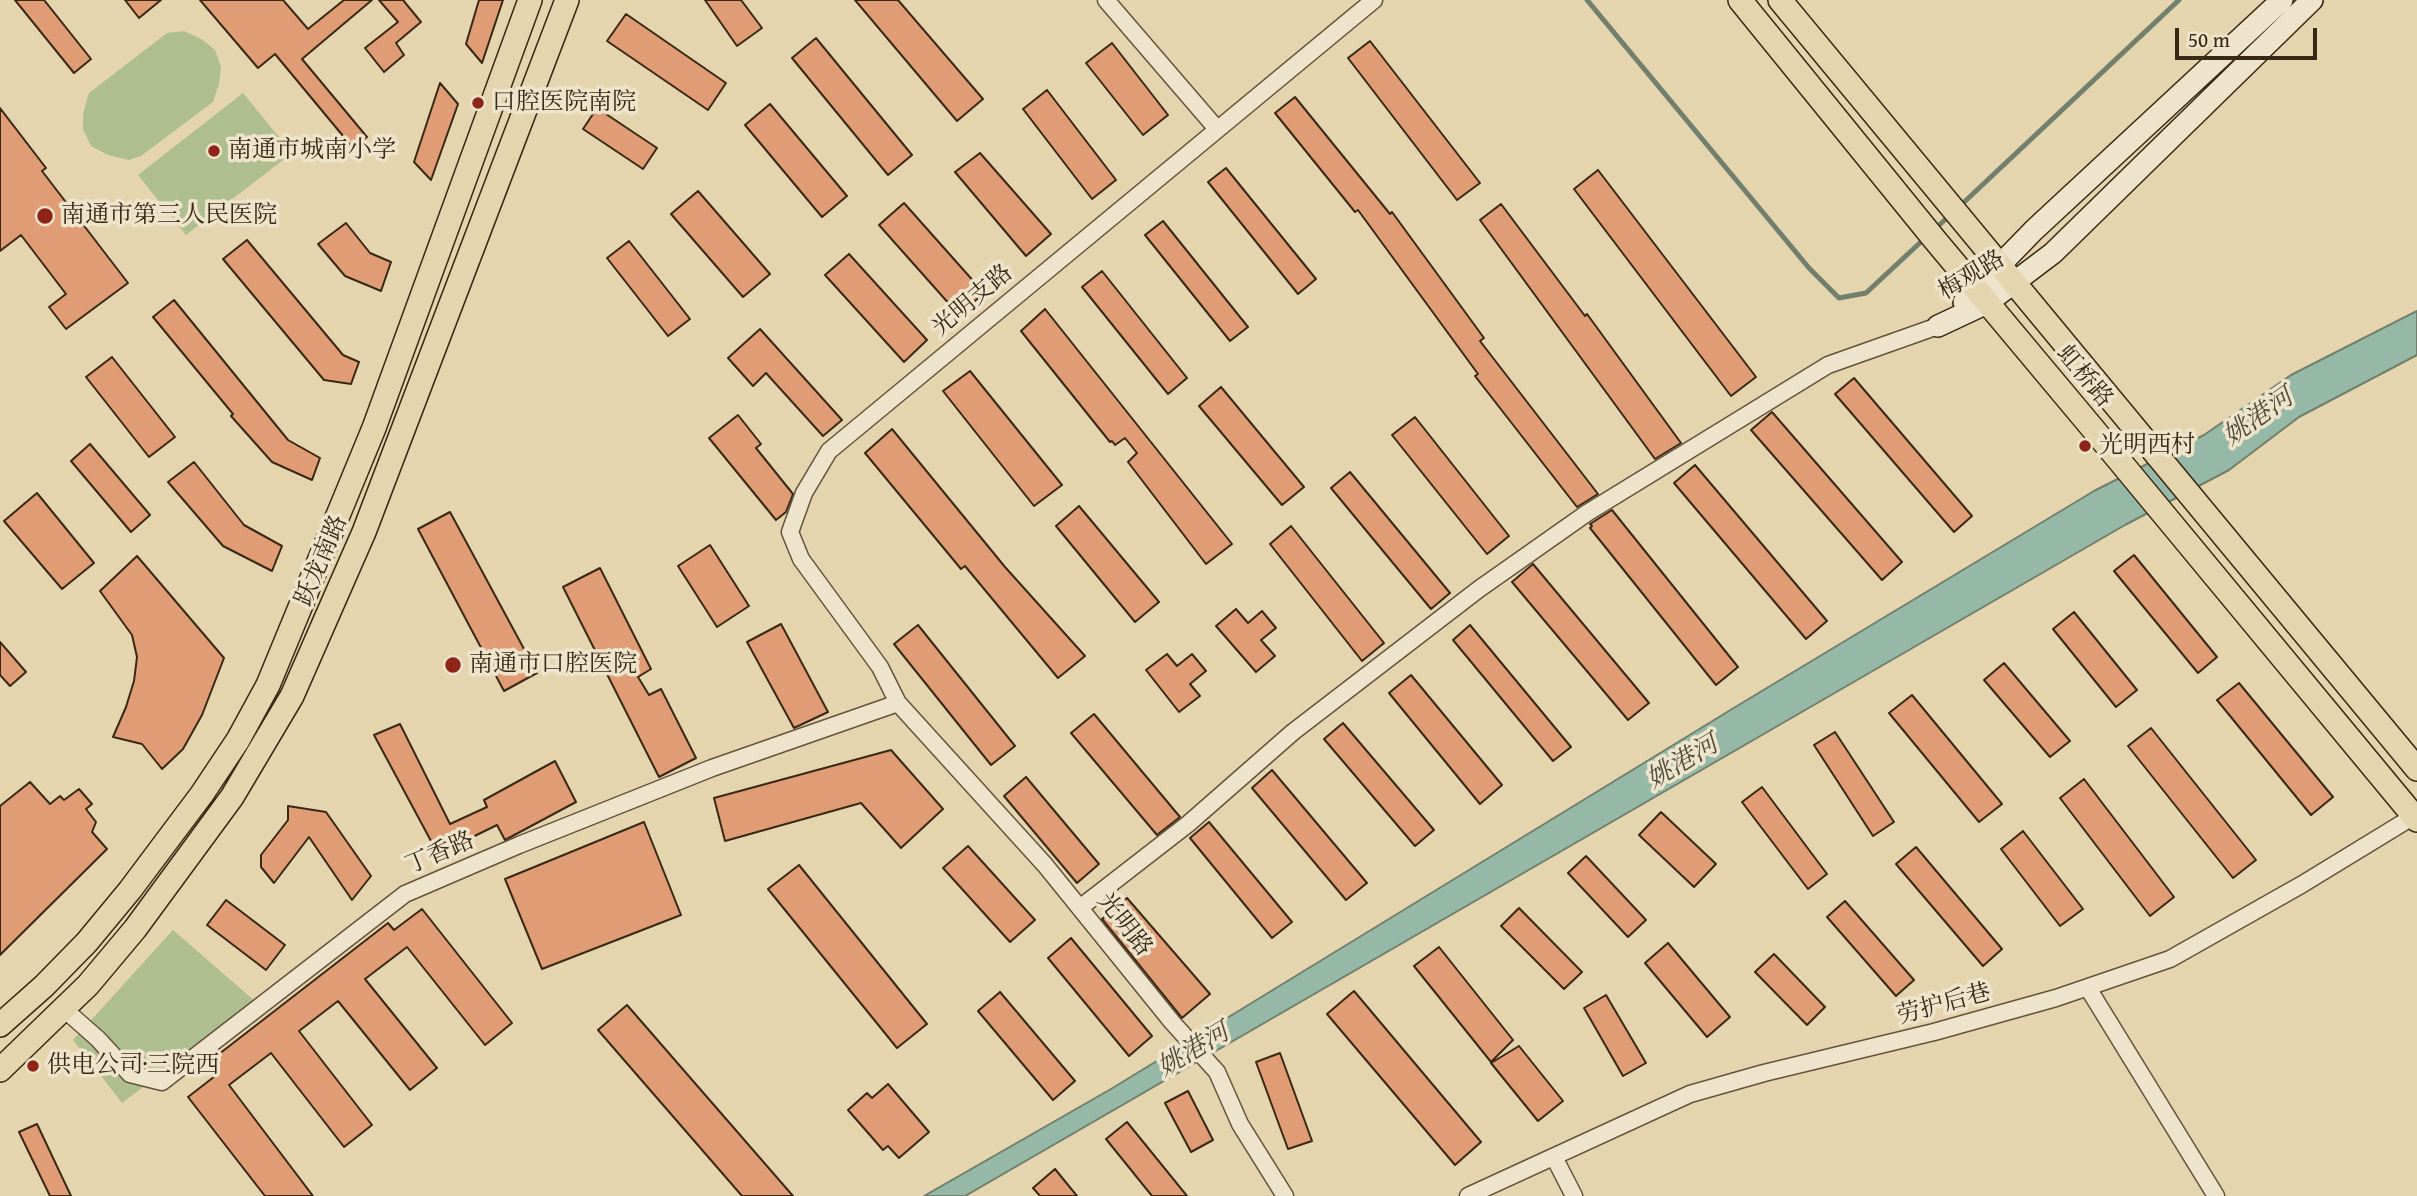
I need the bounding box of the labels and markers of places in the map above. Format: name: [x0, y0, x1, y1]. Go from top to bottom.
place label: 口腔医院南院: [492, 89, 636, 117]
marker: 口腔医院南院: [470, 95, 486, 111]
place label: 南通市城南小学: [228, 137, 396, 165]
marker: 南通市城南小学: [206, 143, 222, 159]
place label: 南通市第三人民医院: [61, 202, 277, 230]
marker: 南通市第三人民医院: [35, 206, 55, 226]
place label: 光明西村: [2099, 432, 2195, 460]
marker: 光明西村: [2077, 438, 2093, 454]
place label: 南通市口腔医院: [469, 651, 637, 679]
marker: 南通市口腔医院: [443, 655, 463, 675]
place label: 供电公司·三院西: [47, 1052, 219, 1080]
marker: 供电公司·三院西: [25, 1058, 41, 1074]

